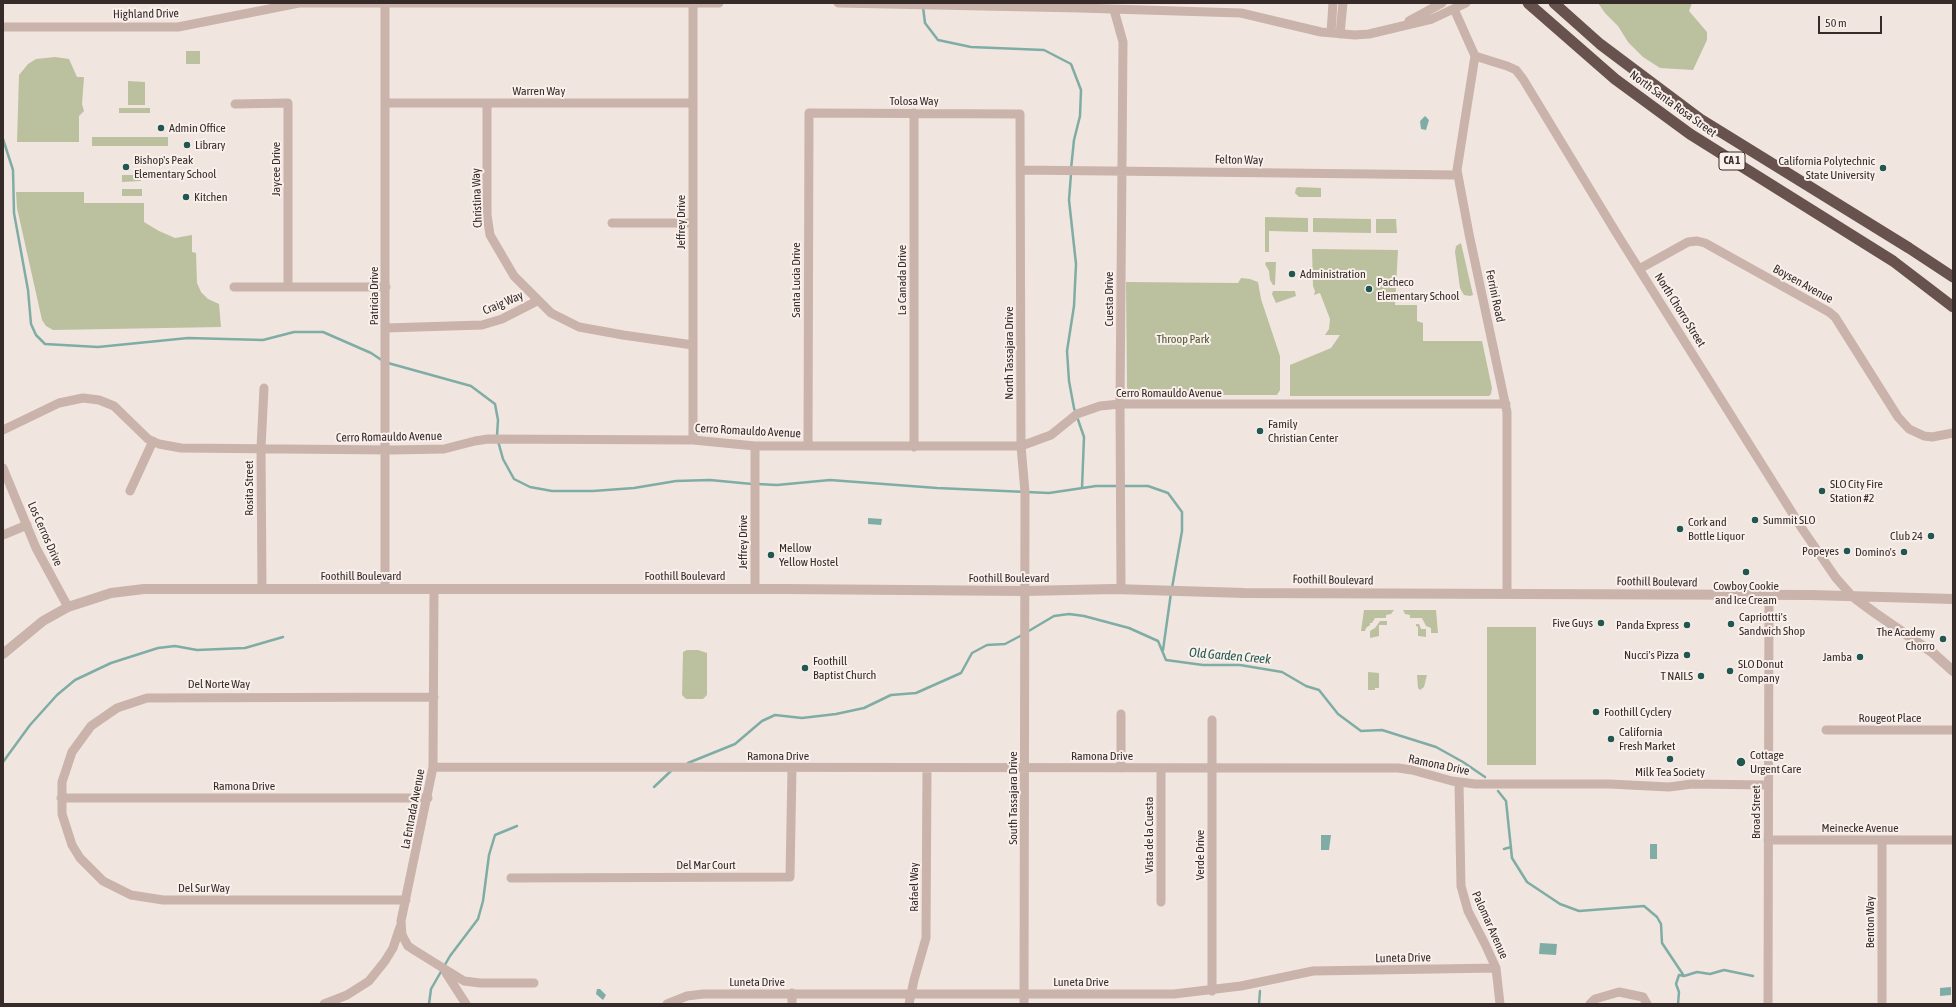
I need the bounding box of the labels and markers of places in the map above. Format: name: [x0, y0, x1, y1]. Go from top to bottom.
place label: Admin Office: [169, 121, 226, 135]
marker: Admin Office: [156, 123, 166, 133]
place label: Library: [195, 138, 225, 152]
marker: Library: [182, 140, 192, 150]
place label: Bishop's Peak Elementary School: [134, 153, 216, 181]
place label: California Polytechnic State University: [1778, 154, 1875, 182]
marker: Bishop's Peak Elementary School: [121, 162, 131, 172]
marker: California Polytechnic State University: [1878, 163, 1888, 173]
place label: Kitchen: [194, 190, 228, 204]
marker: Kitchen: [181, 192, 191, 202]
place label: Administration: [1300, 267, 1366, 281]
marker: Administration: [1287, 269, 1297, 279]
place label: Pacheco Elementary School: [1377, 275, 1459, 303]
marker: Pacheco Elementary School: [1364, 284, 1374, 294]
place label: Family Christian Center: [1268, 417, 1338, 445]
marker: Family Christian Center: [1255, 426, 1265, 436]
place label: SLO City Fire Station #2: [1830, 477, 1883, 505]
marker: SLO City Fire Station #2: [1817, 486, 1827, 496]
place label: Summit SLO: [1763, 513, 1815, 527]
place label: Cork and Bottle Liquor: [1688, 515, 1744, 543]
marker: Summit SLO: [1750, 515, 1760, 525]
marker: Cork and Bottle Liquor: [1675, 524, 1685, 534]
place label: Club 24: [1890, 529, 1923, 543]
marker: Club 24: [1926, 531, 1936, 541]
place label: Mellow Yellow Hostel: [779, 541, 838, 569]
place label: Popeyes: [1802, 544, 1839, 558]
place label: Domino's: [1855, 545, 1896, 559]
marker: Popeyes: [1842, 546, 1852, 556]
marker: Domino's: [1899, 547, 1909, 557]
marker: Mellow Yellow Hostel: [766, 550, 776, 560]
marker: Cowboy Cookie and Ice Cream: [1741, 567, 1751, 577]
place label: Cowboy Cookie and Ice Cream: [1713, 579, 1779, 607]
place label: Capriottti's Sandwich Shop: [1739, 610, 1805, 638]
place label: Five Guys: [1552, 616, 1593, 630]
marker: Five Guys: [1596, 618, 1606, 628]
place label: Panda Express: [1616, 618, 1679, 632]
marker: Capriottti's Sandwich Shop: [1726, 619, 1736, 629]
marker: Panda Express: [1682, 620, 1692, 630]
place label: The Academy Chorro: [1876, 625, 1935, 653]
marker: The Academy Chorro: [1938, 634, 1948, 644]
place label: Nucci's Pizza: [1624, 648, 1679, 662]
marker: Nucci's Pizza: [1682, 650, 1692, 660]
place label: Jamba: [1823, 650, 1852, 664]
marker: Jamba: [1855, 652, 1865, 662]
place label: Foothill Baptist Church: [813, 654, 876, 682]
place label: SLO Donut Company: [1738, 657, 1784, 685]
marker: Foothill Baptist Church: [800, 663, 810, 673]
marker: SLO Donut Company: [1725, 666, 1735, 676]
place label: T NAILS: [1660, 669, 1693, 683]
marker: T NAILS: [1696, 671, 1706, 681]
place label: Foothill Cyclery: [1604, 705, 1672, 719]
marker: Foothill Cyclery: [1591, 707, 1601, 717]
place label: California Fresh Market: [1619, 725, 1675, 753]
marker: California Fresh Market: [1606, 734, 1616, 744]
place label: Cottage Urgent Care: [1750, 748, 1802, 776]
marker: Milk Tea Society: [1665, 754, 1675, 764]
marker: Cottage Urgent Care: [1735, 756, 1747, 768]
place label: Milk Tea Society: [1635, 765, 1705, 779]

